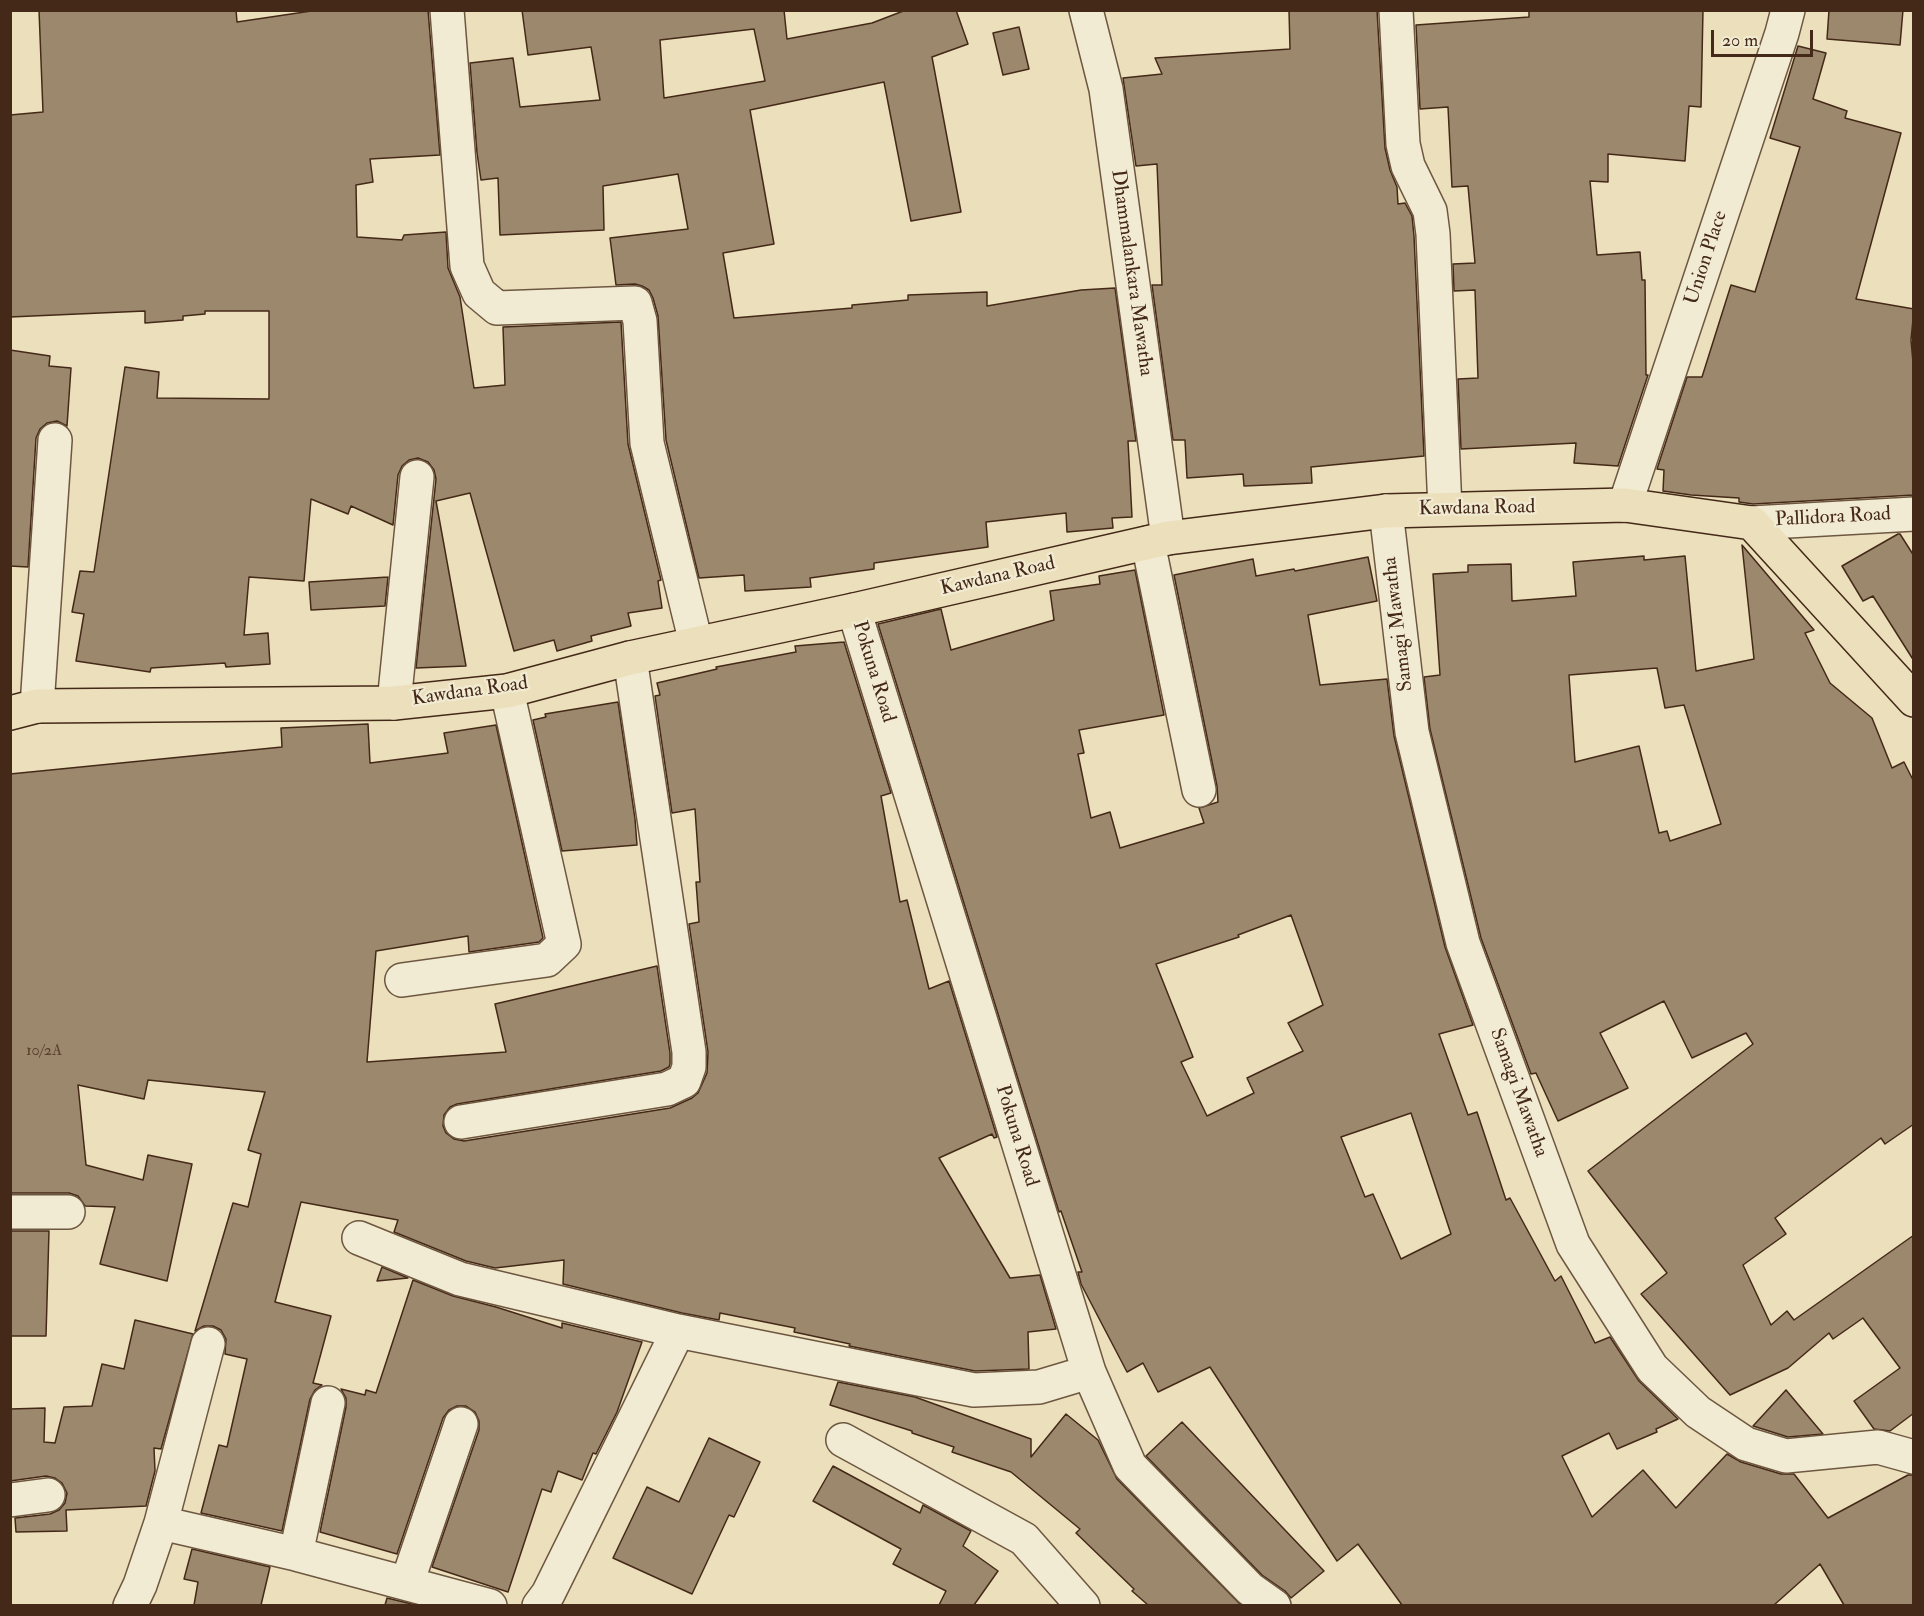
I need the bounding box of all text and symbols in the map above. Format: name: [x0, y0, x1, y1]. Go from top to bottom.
scale bar: [1714, 18, 1816, 56]
text: 20 m: [1722, 29, 1758, 52]
street label: Dhammalankara Mawatha: [1105, 168, 1157, 378]
street label: Union Place: [1681, 208, 1733, 308]
street label: Kawdana Road: [1418, 496, 1536, 522]
street label: Pallidora Road: [1774, 503, 1892, 533]
street label: Kawdana Road: [938, 552, 1058, 602]
street label: Samagi Mawatha: [1379, 555, 1419, 693]
street label: Pokuna Road: [846, 618, 900, 726]
street label: Kawdana Road: [411, 672, 529, 712]
street label: Samagi Mawatha: [1484, 1025, 1552, 1161]
house number: 10/2A: [26, 1042, 62, 1062]
street label: Pokuna Road: [989, 1082, 1043, 1190]

